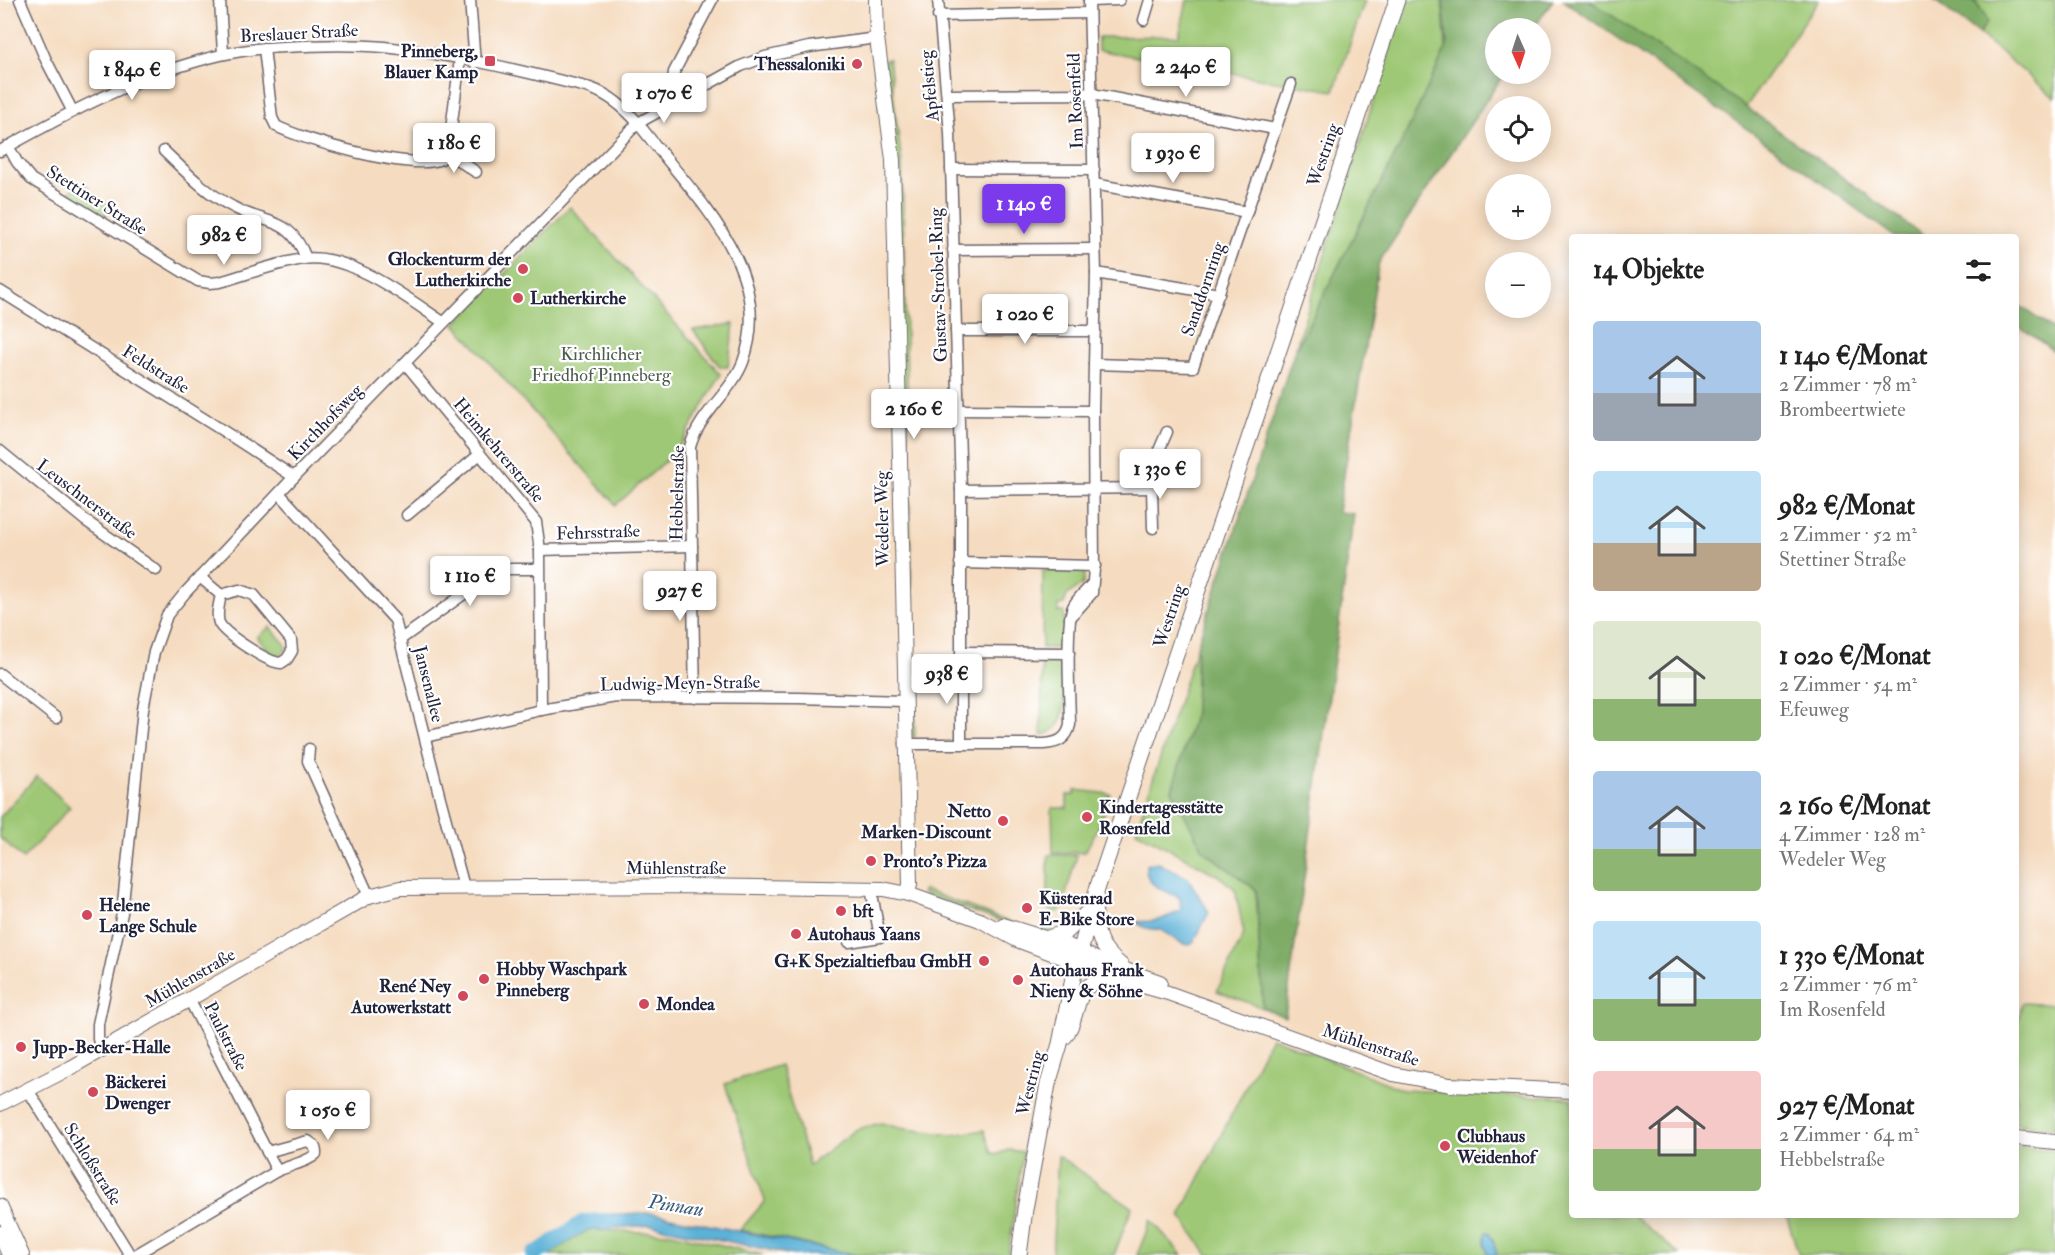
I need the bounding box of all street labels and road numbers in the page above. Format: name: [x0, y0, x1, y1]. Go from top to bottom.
street label: Breslauer Straße: [239, 19, 359, 48]
street label: Apfelstieg: [914, 48, 945, 124]
street label: Im Rosenfeld: [1062, 52, 1089, 149]
street label: Westring: [1302, 119, 1345, 191]
street label: Stettiner Straße: [42, 160, 152, 241]
street label: Gustav-Strobel-Ring: [924, 206, 953, 363]
street label: Sanddornring: [1177, 238, 1231, 340]
street label: Feldstraße: [118, 340, 194, 399]
street label: Kirchhofsweg: [283, 378, 369, 466]
street label: Heimkehrerstraße: [448, 393, 550, 508]
street label: Hebbelstraße: [665, 445, 690, 541]
street label: Leuschnerstraße: [32, 454, 142, 545]
street label: Wedeler Weg: [870, 470, 895, 568]
street label: Fehrsstraße: [556, 520, 641, 545]
street label: Westring: [1148, 580, 1191, 652]
street label: Jansenallee: [408, 642, 449, 725]
street label: Ludwig-Meyn-Straße: [600, 671, 761, 696]
street label: Mühlenstraße: [626, 857, 727, 880]
street label: Mühlenstraße: [141, 943, 240, 1014]
street label: Paulstraße: [198, 998, 253, 1075]
street label: Mühlenstraße: [1319, 1019, 1423, 1072]
street label: Westring: [1011, 1047, 1050, 1119]
street label: Schloßstraße: [58, 1119, 127, 1210]

